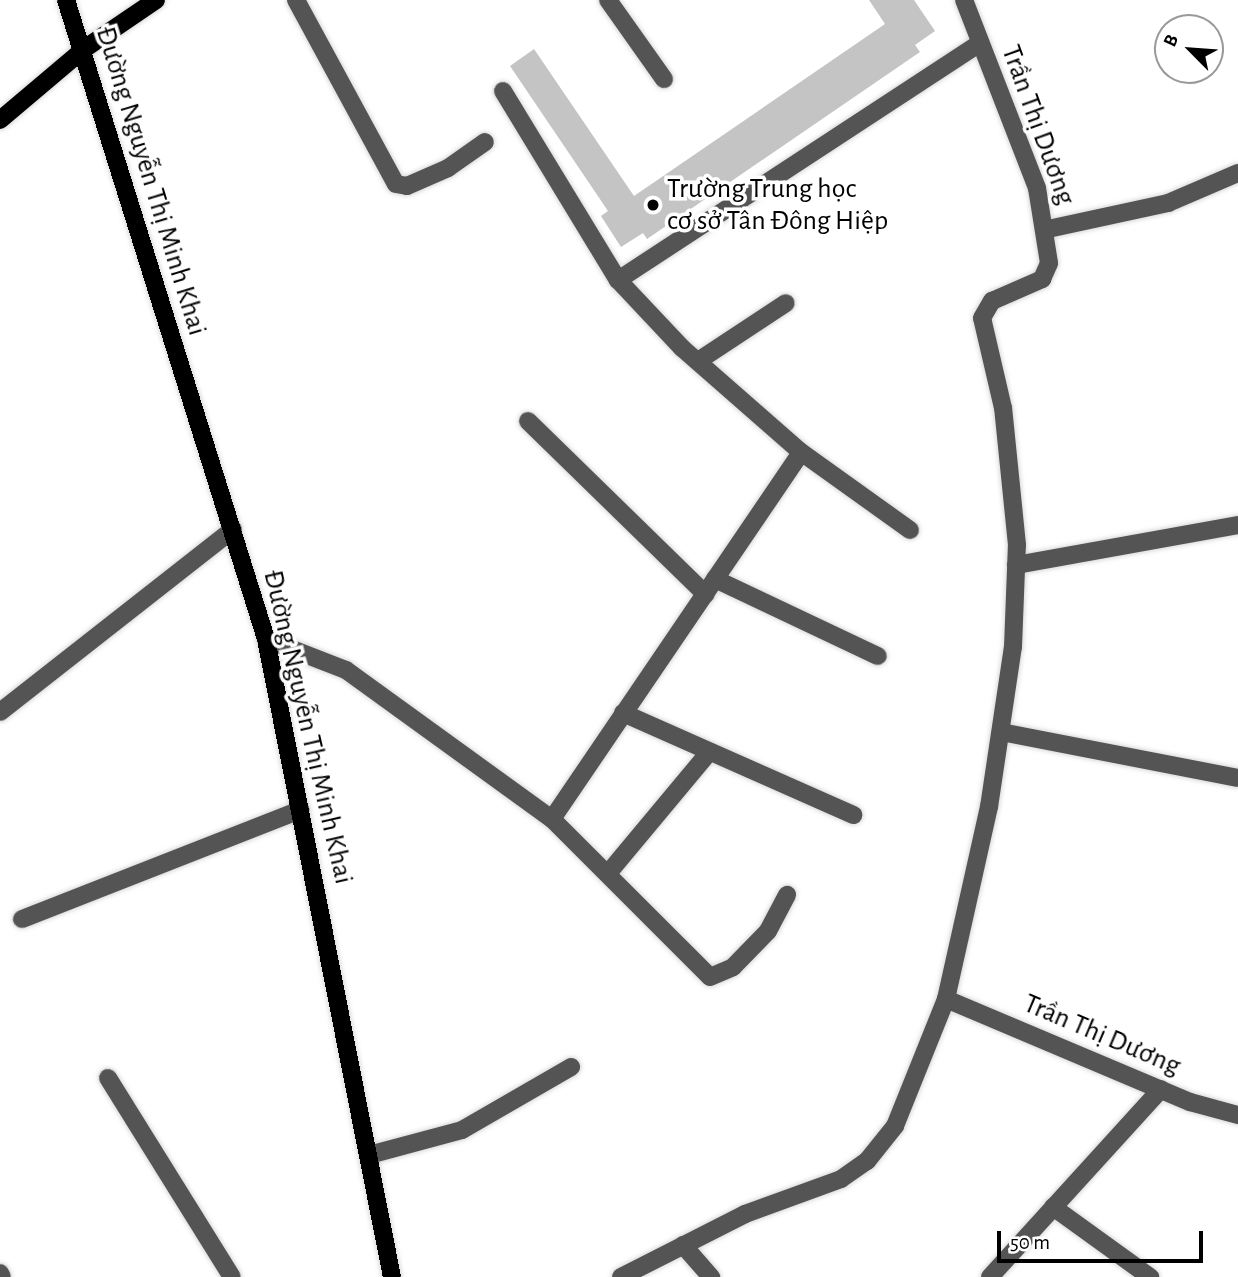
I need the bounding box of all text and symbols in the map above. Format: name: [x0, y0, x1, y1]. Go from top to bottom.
north arrow: [1154, 14, 1224, 84]
street label: Đường Nguyễn Thị Minh Khai: [88, 23, 214, 339]
text: B: [1160, 32, 1182, 50]
street label: Trần Thị Dương: [994, 41, 1082, 209]
place label: Trường Trung học cơ sở Tân Đông Hiệp: [667, 172, 888, 238]
marker: Trường Trung học cơ sở Tân Đông Hiệp: [645, 197, 661, 213]
street label: Đường Nguyễn Thị Minh Khai: [256, 567, 360, 887]
street label: Trần Thị Dương: [1018, 987, 1186, 1083]
scale bar: [1000, 1218, 1206, 1262]
text: 50 m: [1010, 1232, 1050, 1253]

